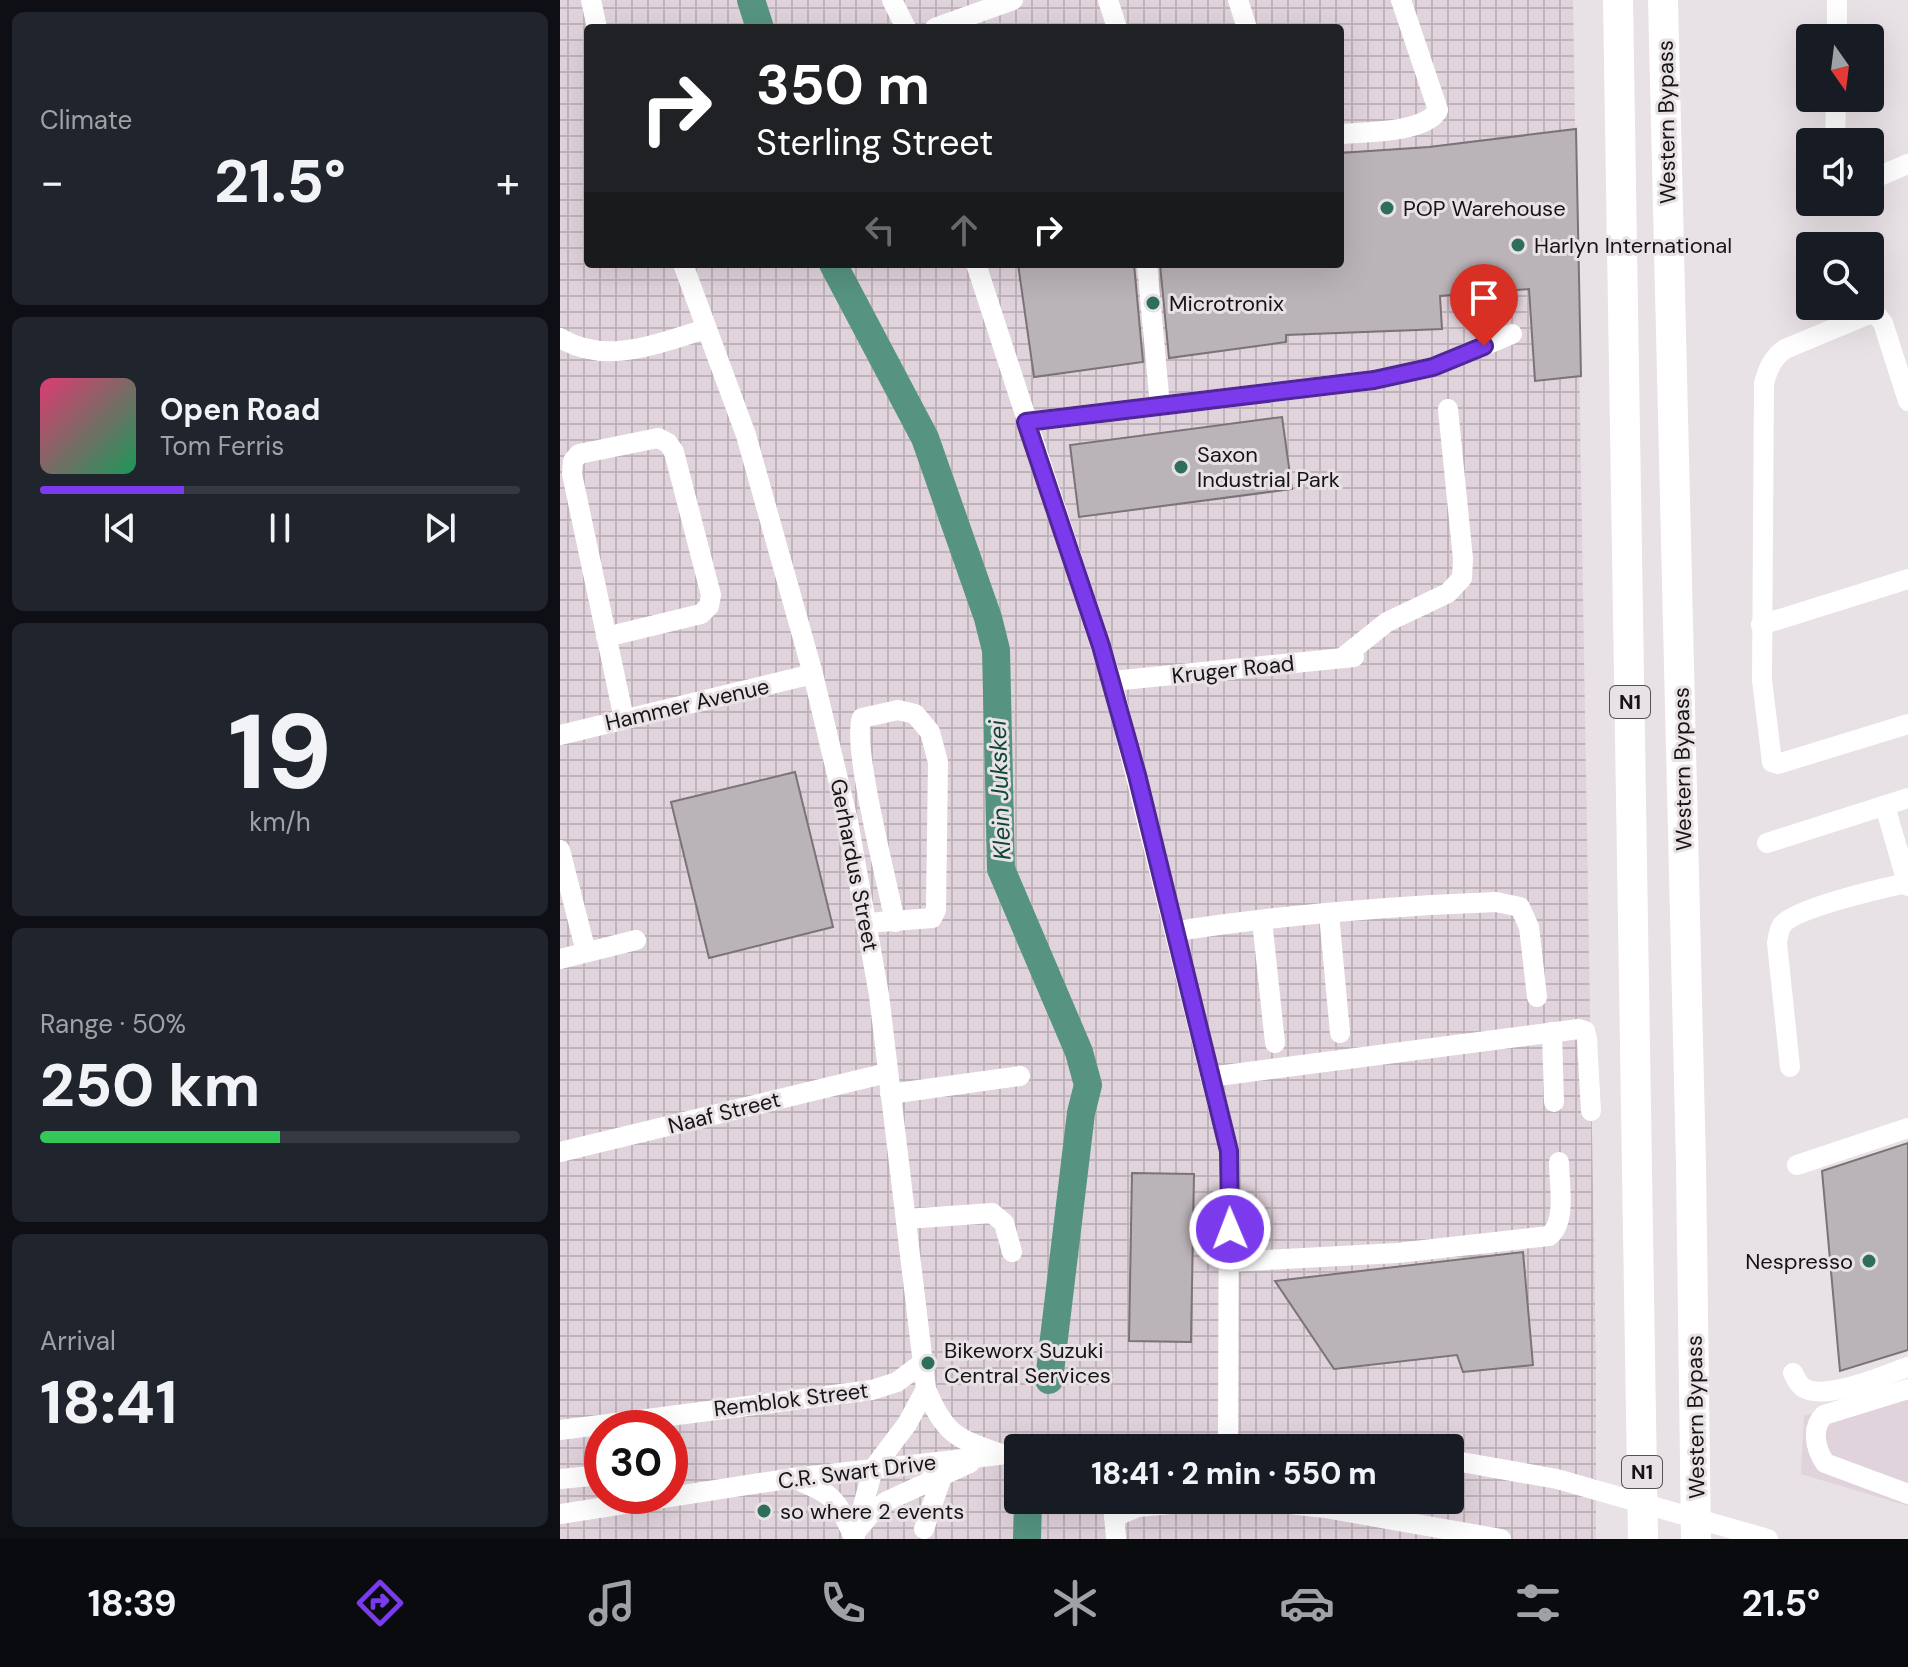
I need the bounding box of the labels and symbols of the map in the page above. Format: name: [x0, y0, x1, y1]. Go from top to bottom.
north arrow: [1796, 24, 1884, 112]
street label: Western Bypass: [1651, 40, 1682, 204]
place label: POP Warehouse: [1403, 194, 1566, 223]
marker: POP Warehouse: [1378, 199, 1396, 217]
place label: Harlyn International: [1534, 231, 1732, 260]
marker: Harlyn International: [1509, 236, 1527, 254]
pin: [1450, 264, 1518, 346]
place label: Microtronix: [1169, 289, 1284, 318]
marker: Microtronix: [1144, 294, 1162, 312]
place label: Saxon Industrial Park: [1197, 440, 1340, 494]
marker: Saxon Industrial Park: [1172, 458, 1190, 476]
street label: Kruger Road: [1170, 649, 1296, 690]
street label: Hammer Avenue: [602, 672, 772, 737]
road number: N1: [1610, 686, 1650, 718]
street label: Western Bypass: [1667, 687, 1698, 851]
water label: Klein Jukskei: [982, 718, 1017, 861]
street label: Gerhardus Street: [824, 776, 885, 954]
street label: Naaf Street: [665, 1085, 783, 1140]
position arrow: [1188, 1187, 1272, 1271]
place label: Nespresso: [1745, 1247, 1853, 1276]
marker: Nespresso: [1860, 1252, 1878, 1270]
street label: Western Bypass: [1680, 1335, 1711, 1499]
place label: Bikeworx Suzuki Central Services: [944, 1336, 1111, 1390]
marker: Bikeworx Suzuki Central Services: [919, 1354, 937, 1372]
street label: Remblok Street: [712, 1376, 870, 1423]
speed limit sign: 30: [584, 1410, 688, 1514]
street label: C.R. Swart Drive: [776, 1447, 938, 1496]
road number: N1: [1622, 1456, 1662, 1488]
place label: so where 2 events: [780, 1497, 964, 1526]
marker: so where 2 events: [755, 1502, 773, 1520]

